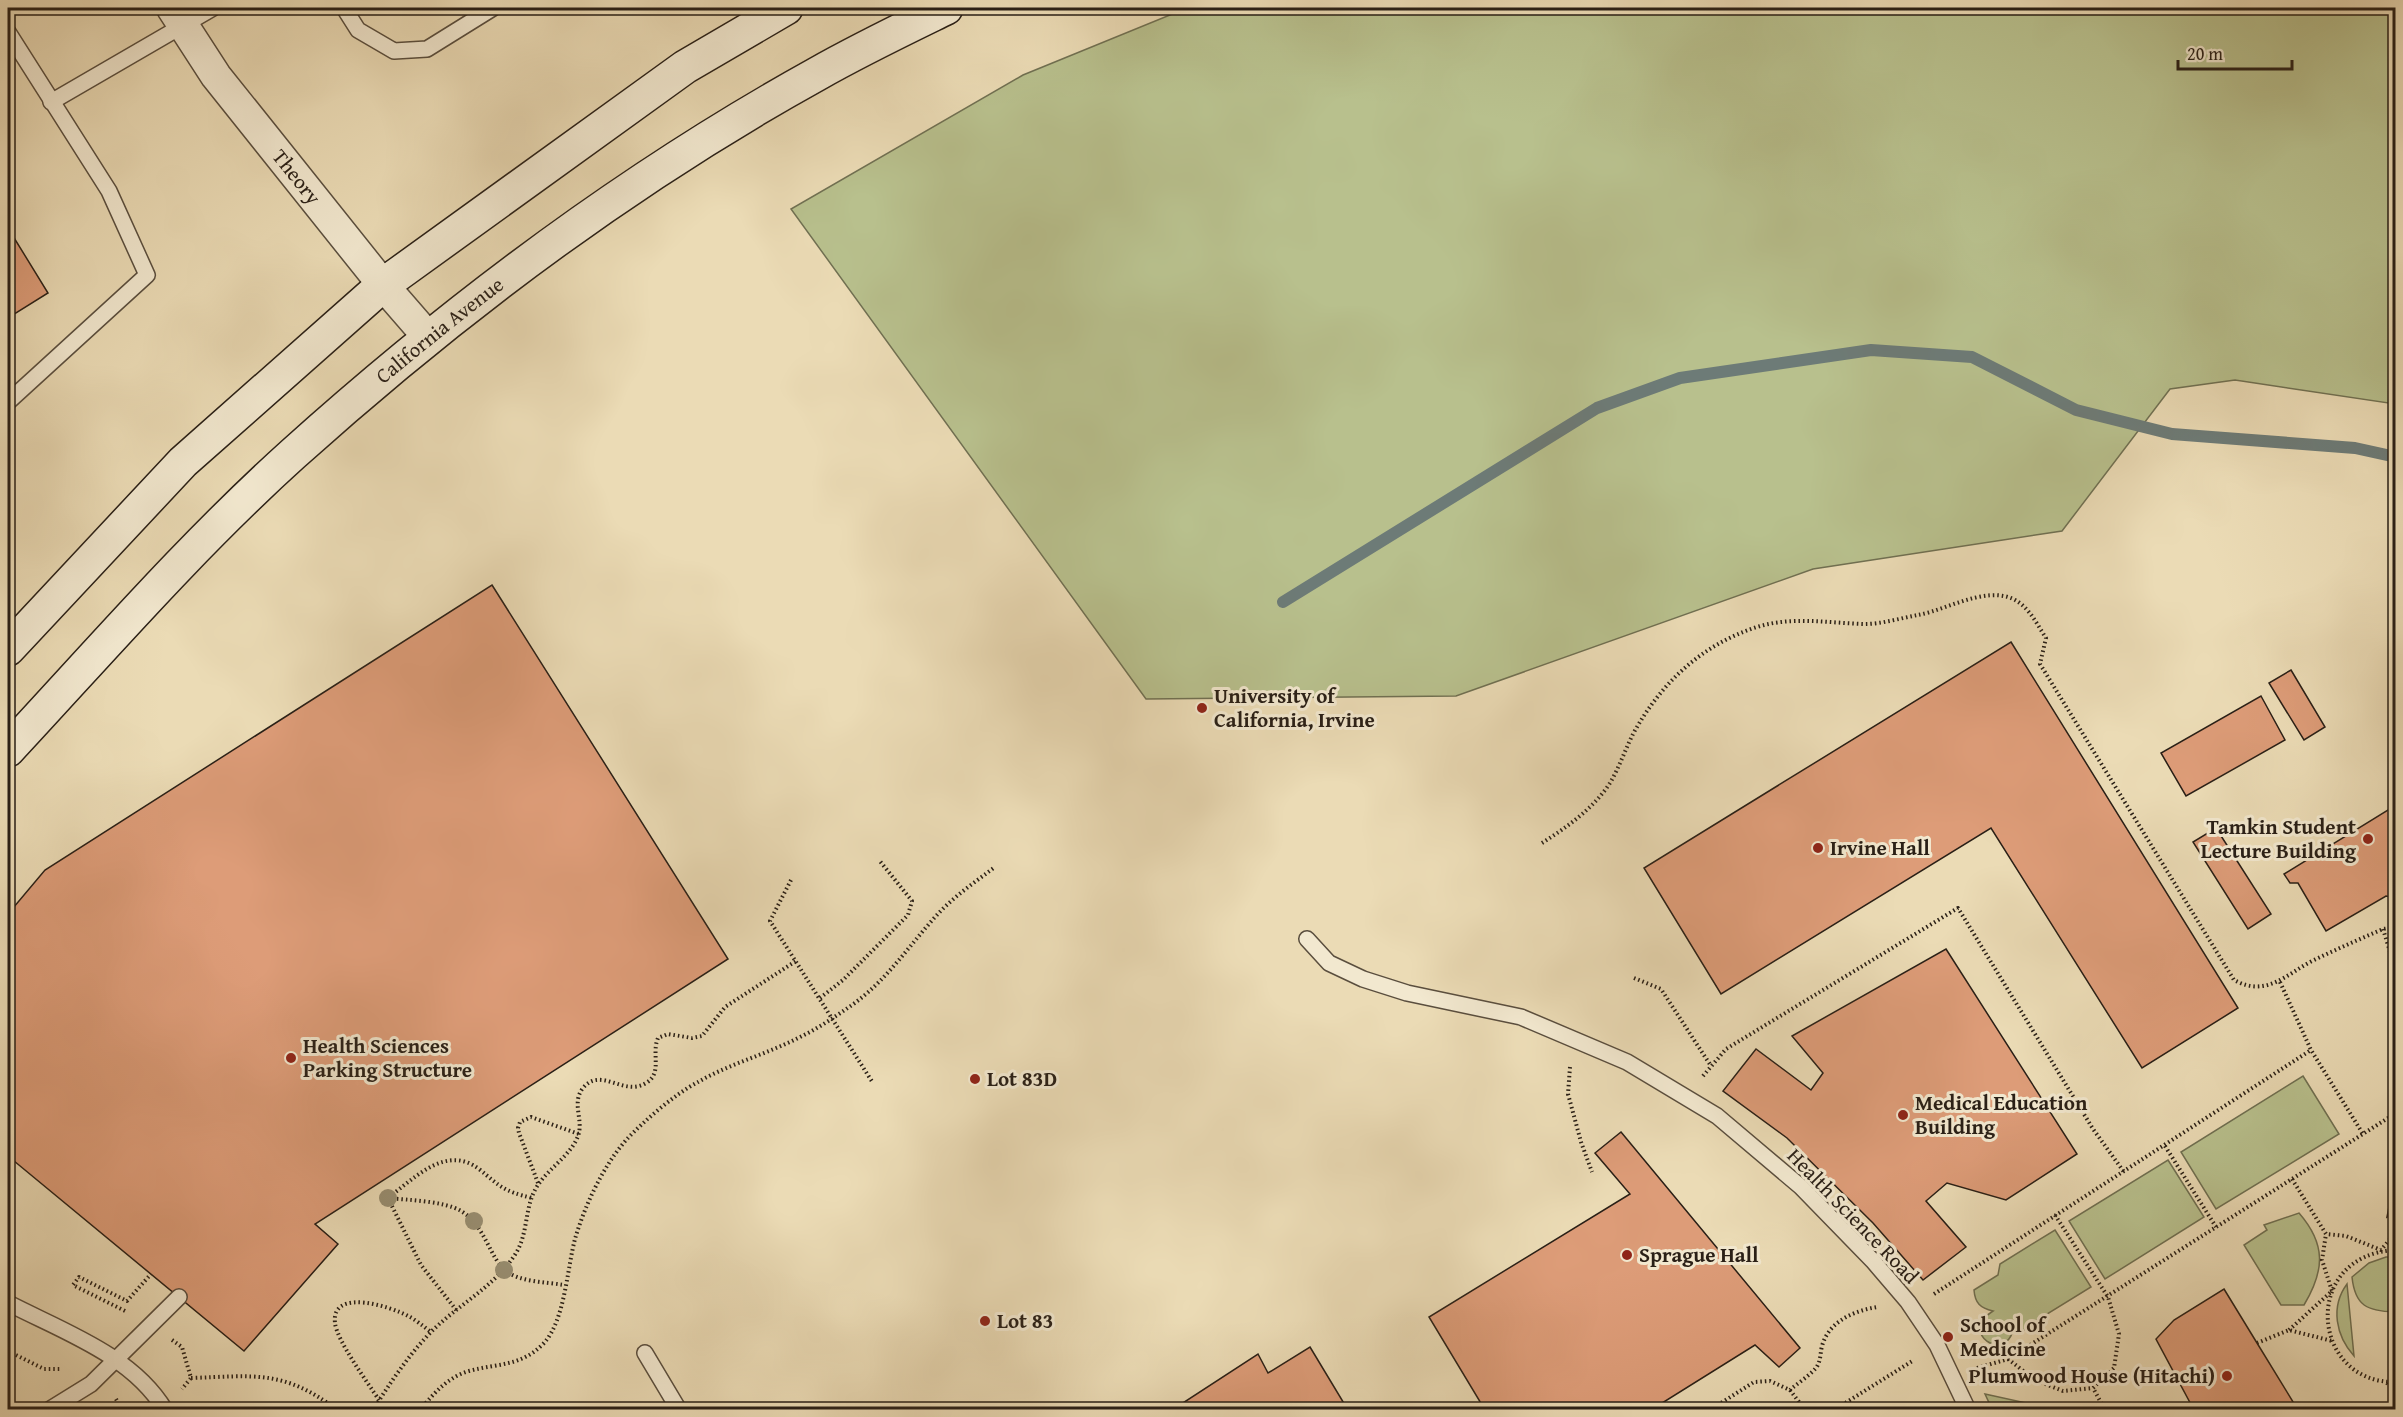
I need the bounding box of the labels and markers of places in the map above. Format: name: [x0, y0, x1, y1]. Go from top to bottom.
place label: University of California, Irvine: [1214, 680, 1375, 735]
marker: University of California, Irvine: [1195, 701, 1209, 715]
place label: Tamkin Student Lecture Building: [2201, 811, 2357, 866]
place label: Irvine Hall: [1830, 832, 1930, 863]
marker: Tamkin Student Lecture Building: [2361, 832, 2375, 846]
marker: Irvine Hall: [1811, 841, 1825, 855]
place label: Health Sciences Parking Structure: [303, 1030, 472, 1085]
marker: Health Sciences Parking Structure: [284, 1051, 298, 1065]
place label: Lot 83D: [987, 1063, 1057, 1094]
marker: Lot 83D: [968, 1072, 982, 1086]
place label: Medical Education Building: [1915, 1087, 2088, 1142]
marker: Medical Education Building: [1896, 1108, 1910, 1122]
place label: Sprague Hall: [1639, 1239, 1759, 1270]
marker: Sprague Hall: [1620, 1248, 1634, 1262]
place label: Lot 83: [997, 1305, 1053, 1336]
place label: School of Medicine: [1960, 1309, 2047, 1364]
marker: Lot 83: [978, 1314, 992, 1328]
marker: School of Medicine: [1941, 1330, 1955, 1344]
place label: Plumwood House (Hitachi): [1968, 1360, 2215, 1391]
marker: Plumwood House (Hitachi): [2220, 1369, 2234, 1383]

